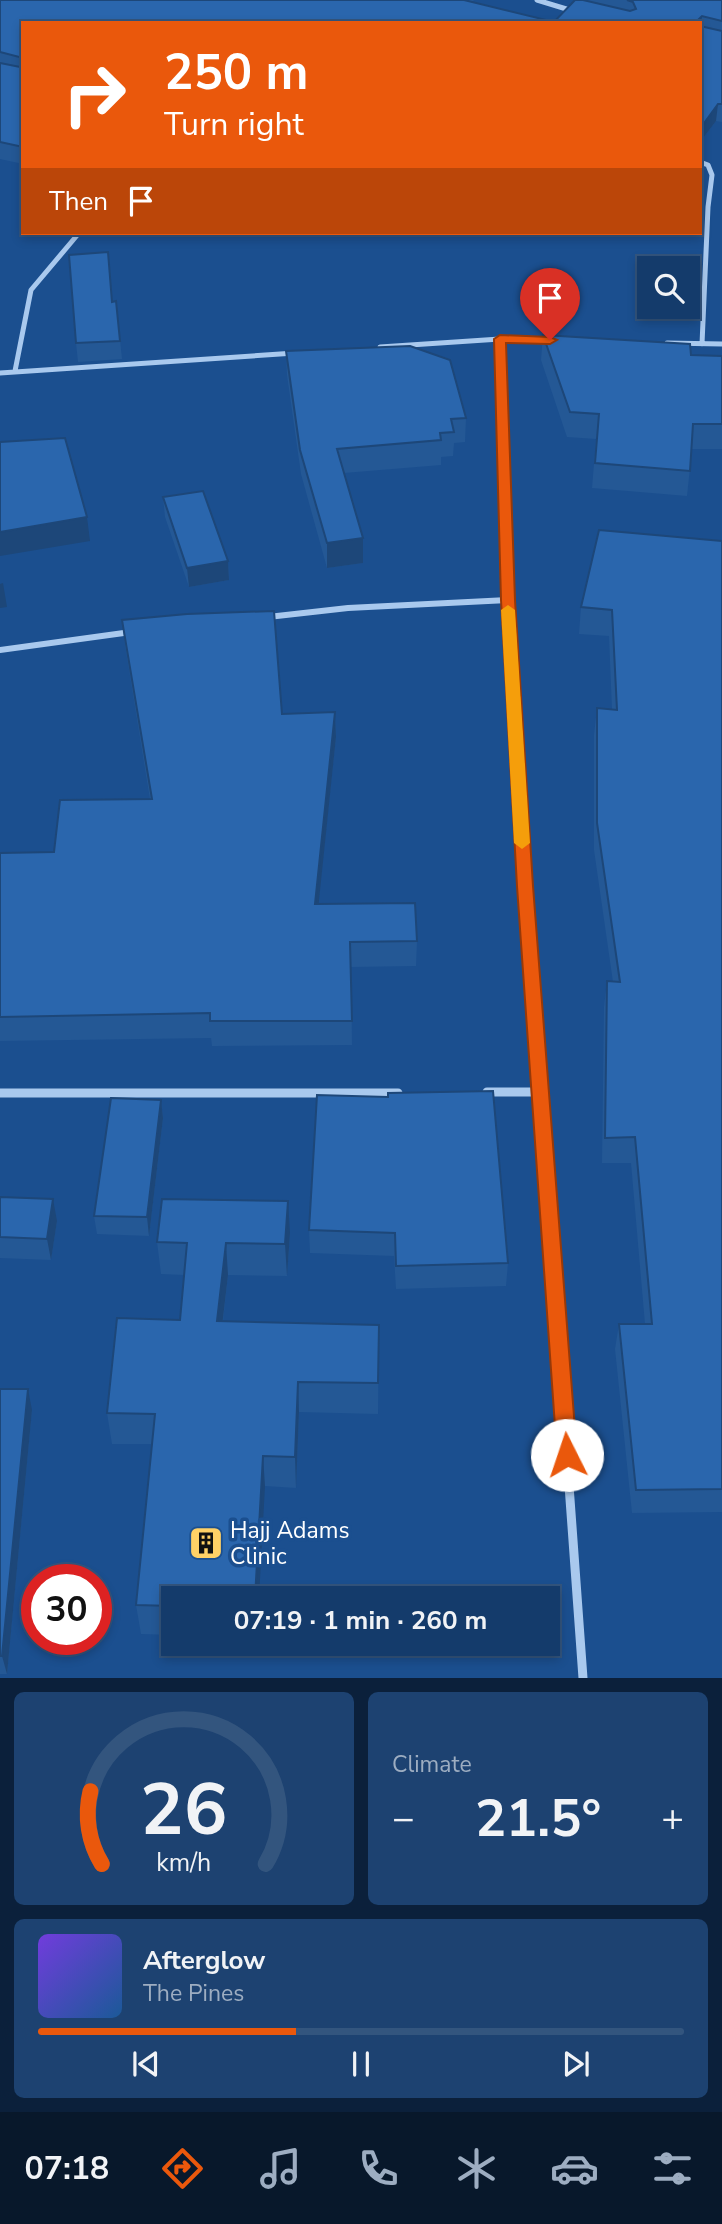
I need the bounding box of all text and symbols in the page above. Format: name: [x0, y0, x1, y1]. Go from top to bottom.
text: 250 m: [164, 39, 308, 106]
icon: right: [49, 49, 140, 140]
text: Turn right: [164, 103, 304, 146]
icon: arrive: [122, 182, 160, 220]
text: Then: [49, 184, 108, 219]
map controls: [637, 256, 700, 319]
button: search: [637, 256, 700, 319]
pin: [520, 268, 580, 340]
icon: arrive: [531, 279, 569, 317]
position arrow: [530, 1418, 604, 1492]
place label: Hajj Adams Clinic: [230, 1515, 349, 1572]
building icon: Hajj Adams Clinic: [187, 1524, 225, 1562]
speed limit sign: 30: [21, 1564, 112, 1655]
text: 07:19 · 1 min · 260 m: [234, 1603, 487, 1638]
text: Climate: [392, 1749, 472, 1780]
text: 26: [140, 1761, 228, 1861]
text: 21.5°: [475, 1783, 601, 1854]
text: −: [392, 1793, 415, 1844]
text: +: [661, 1793, 684, 1844]
text: km/h: [156, 1846, 212, 1880]
text: Afterglow: [143, 1943, 266, 1978]
text: The Pines: [143, 1978, 244, 2009]
icon: previous: [127, 2045, 165, 2083]
icon: pause: [342, 2045, 380, 2083]
icon: next: [557, 2045, 595, 2083]
icon: directions: [158, 2144, 207, 2193]
icon: music: [256, 2144, 305, 2193]
icon: phone: [354, 2144, 403, 2193]
icon: climate: [452, 2144, 501, 2193]
icon: car: [550, 2144, 599, 2193]
icon: filters: [648, 2144, 697, 2193]
text: 07:18: [25, 2147, 109, 2190]

